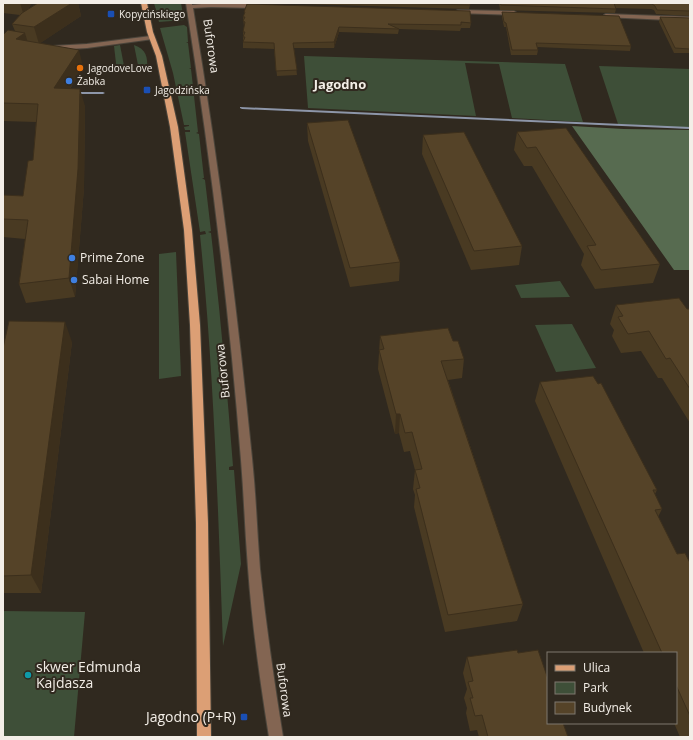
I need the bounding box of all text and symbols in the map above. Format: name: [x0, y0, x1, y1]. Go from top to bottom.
place label: Kopycińskiego: [119, 7, 185, 21]
marker: Kopycińskiego: [106, 9, 116, 19]
street label: Buforowa: [199, 18, 224, 74]
place label: JagodoveLove: [87, 61, 153, 75]
marker: JagodoveLove: [75, 63, 85, 73]
place label: Żabka: [77, 74, 105, 88]
district label: Jagodno: [313, 75, 366, 93]
marker: Żabka: [64, 76, 74, 86]
place label: Jagodzińska: [154, 83, 210, 97]
marker: Jagodzińska: [142, 85, 152, 95]
place label: Prime Zone: [80, 249, 145, 266]
marker: Prime Zone: [67, 253, 77, 263]
place label: Sabai Home: [82, 271, 150, 288]
marker: Sabai Home: [69, 275, 79, 285]
street label: Buforowa: [211, 343, 234, 399]
legend: [547, 652, 677, 724]
place label: skwer Edmunda Kajdasza: [36, 657, 141, 692]
text: Ulica: [583, 659, 610, 676]
street label: Buforowa: [272, 662, 297, 718]
marker: skwer Edmunda Kajdasza: [23, 670, 33, 680]
text: Park: [583, 679, 609, 696]
text: Budynek: [583, 699, 633, 716]
place label: Jagodno (P+R): [144, 707, 236, 726]
marker: Jagodno (P+R): [239, 712, 249, 722]

